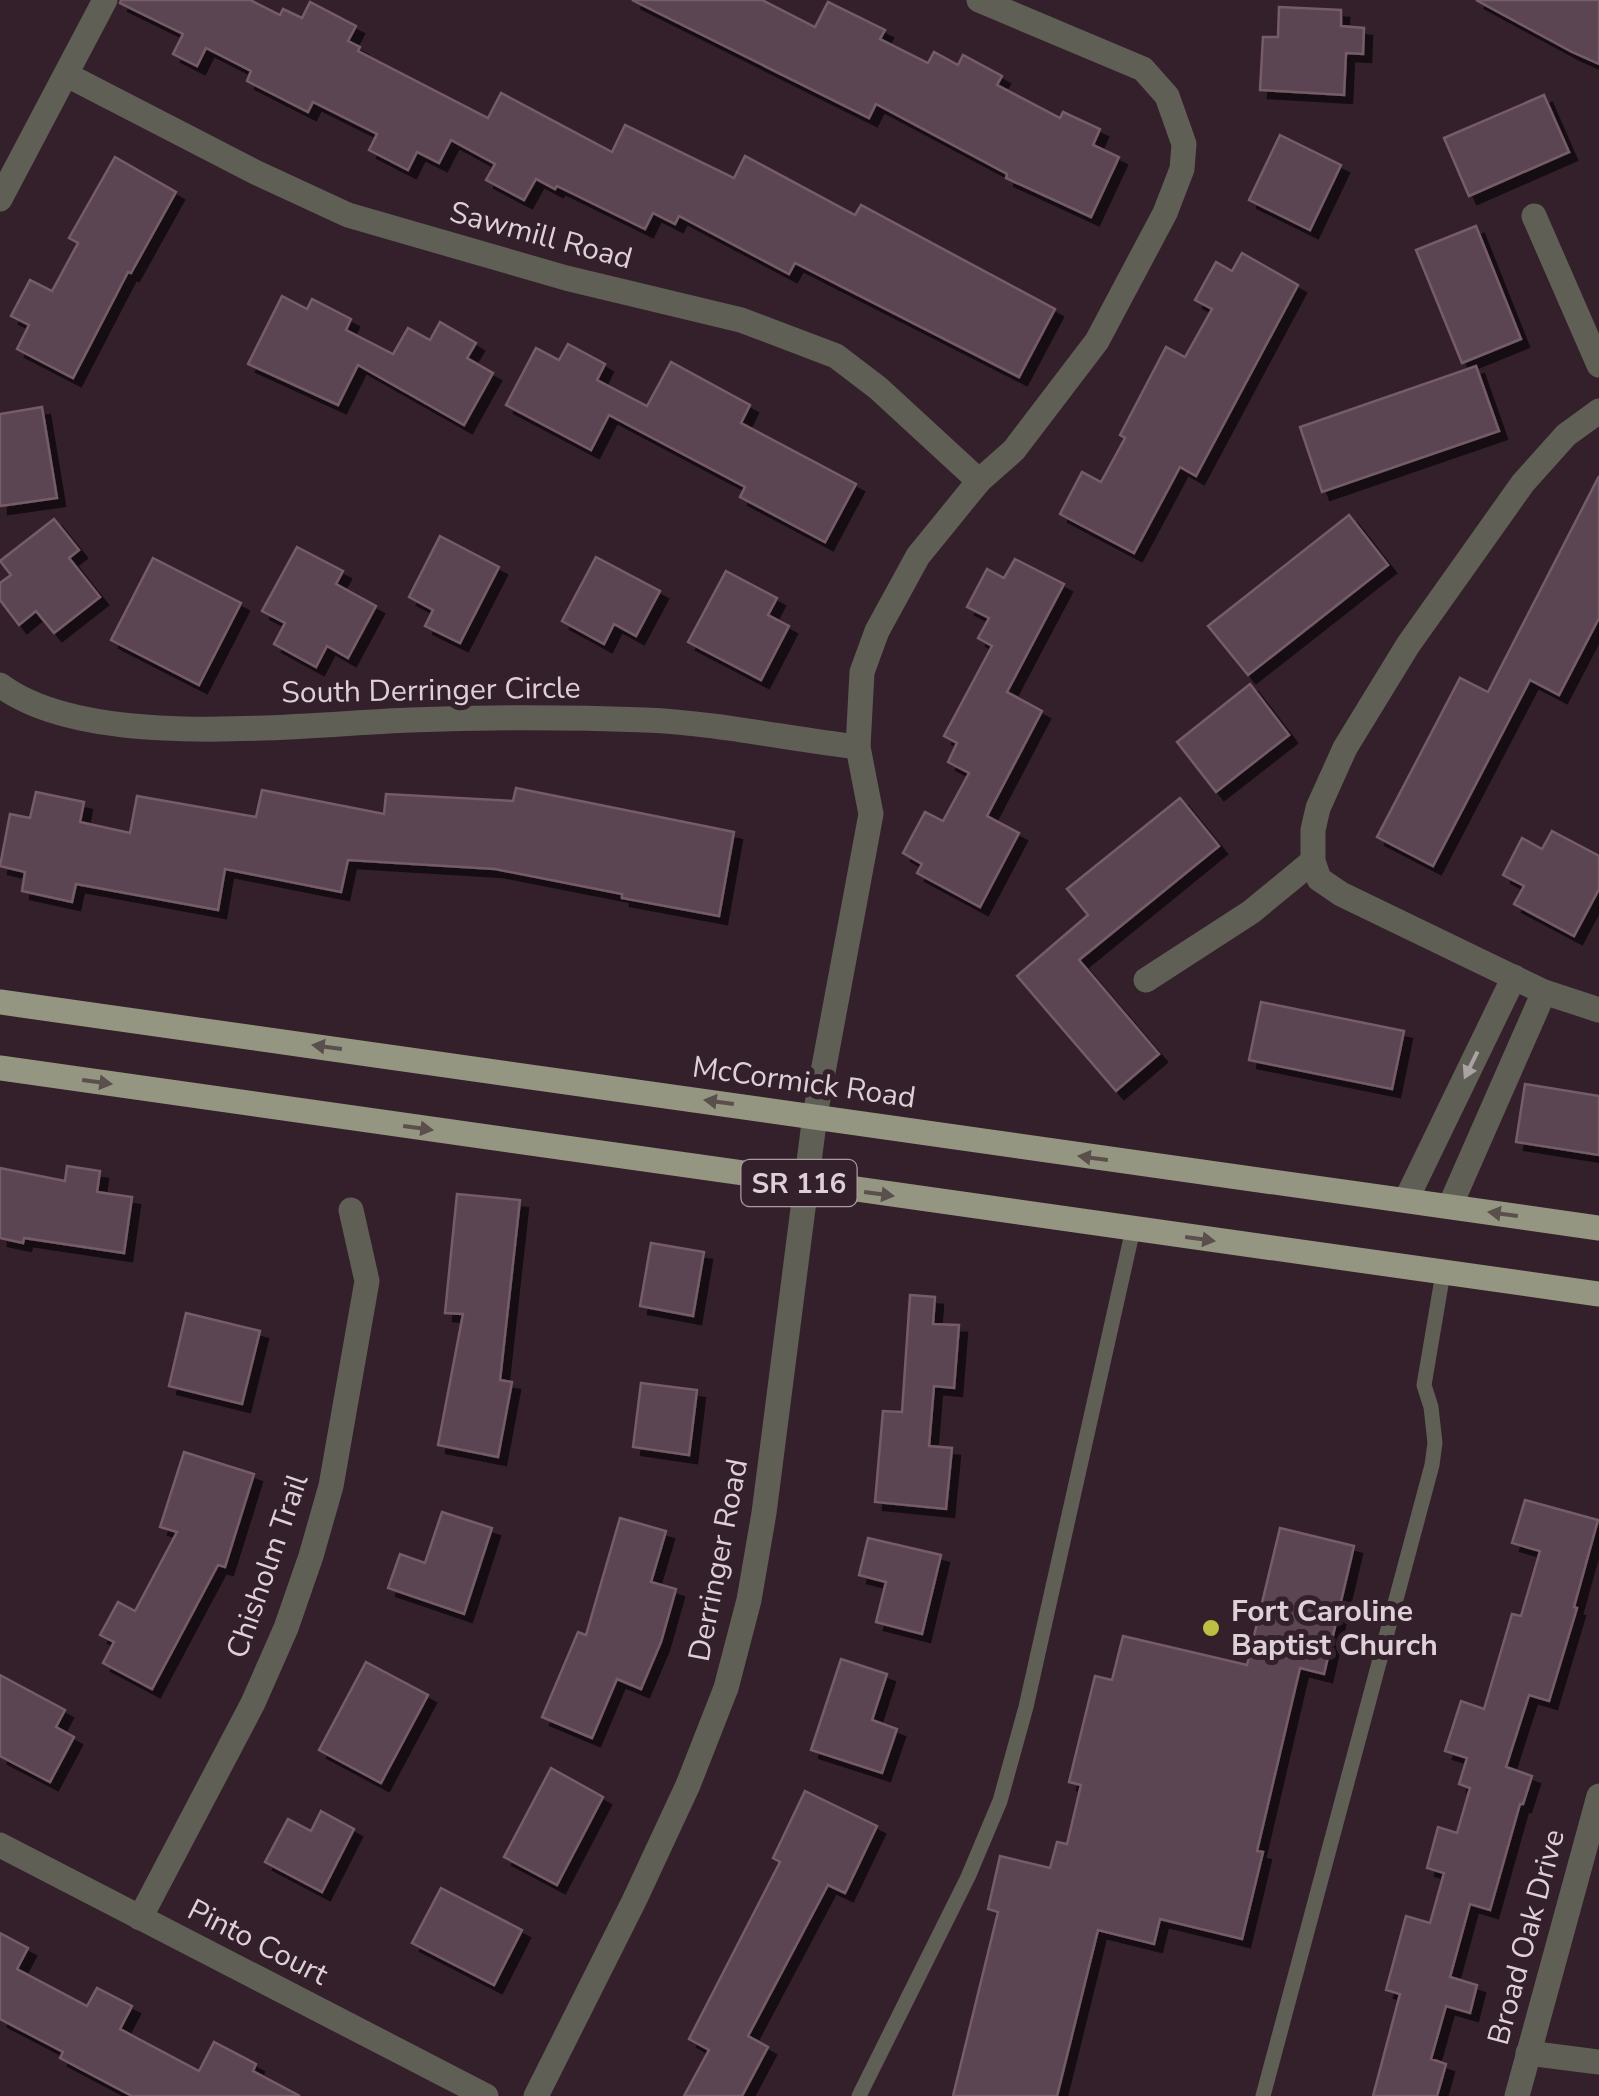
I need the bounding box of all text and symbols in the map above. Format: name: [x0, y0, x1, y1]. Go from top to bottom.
street label: Sawmill Road: [445, 191, 637, 280]
street label: South Derringer Circle: [281, 667, 581, 714]
one-way arrow: [311, 1039, 343, 1055]
street label: McCormick Road: [690, 1047, 918, 1118]
one-way arrow: [1463, 1051, 1480, 1080]
one-way arrow: [81, 1074, 113, 1090]
one-way arrow: [702, 1094, 734, 1110]
one-way arrow: [403, 1121, 435, 1137]
one-way arrow: [1077, 1149, 1109, 1165]
road number: SR 116: [742, 1160, 856, 1206]
one-way arrow: [863, 1186, 895, 1202]
one-way arrow: [1486, 1205, 1518, 1221]
one-way arrow: [1185, 1231, 1217, 1247]
street label: Derringer Road: [679, 1455, 758, 1665]
street label: Chisholm Trail: [217, 1468, 318, 1664]
place label: Fort Caroline Baptist Church: [1231, 1591, 1438, 1666]
marker: Fort Caroline Baptist Church: [1200, 1617, 1222, 1639]
street label: Broad Oak Drive: [1478, 1825, 1575, 2049]
street label: Pinto Court: [181, 1890, 335, 1996]

